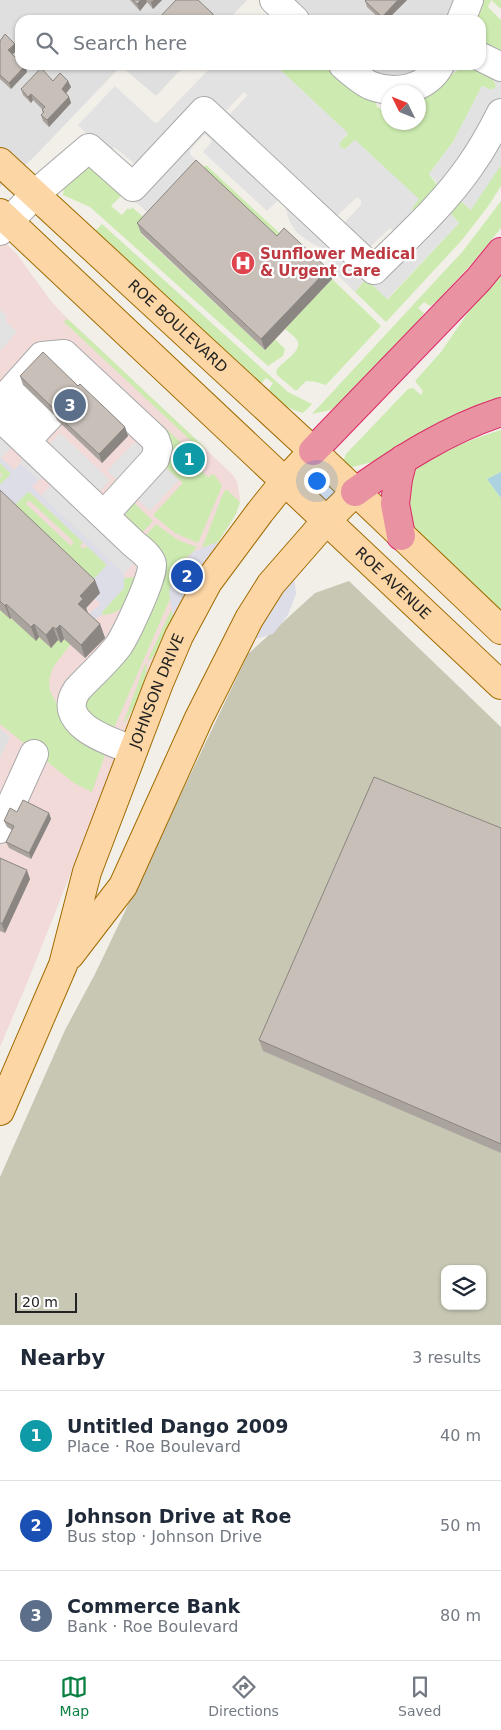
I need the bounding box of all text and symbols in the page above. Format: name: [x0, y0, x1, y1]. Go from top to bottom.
search box: [15, 15, 486, 70]
icon: search: [33, 29, 61, 57]
text: Search here: [73, 32, 187, 54]
north arrow: [381, 85, 426, 130]
place label: Sunflower Medical & Urgent Care: [260, 245, 415, 280]
hospital icon: Sunflower Medical & Urgent Care: [230, 250, 256, 276]
street label: ROE BOULEVARD: [124, 276, 231, 376]
pin: 3: [54, 386, 86, 424]
pin: 1: [173, 440, 205, 478]
your location: [304, 468, 330, 494]
street label: ROE AVENUE: [351, 543, 435, 623]
pin: 2: [171, 557, 203, 595]
street label: JOHNSON DRIVE: [126, 631, 188, 752]
map controls: [441, 1265, 486, 1310]
button: layers: [441, 1265, 486, 1310]
scale bar: [15, 1290, 78, 1313]
text: 20 m: [22, 1294, 58, 1310]
text: Nearby: [20, 1346, 105, 1370]
text: 3 results: [412, 1348, 481, 1367]
text: Untitled Dango 2009: [67, 1415, 289, 1437]
text: 1: [30, 1426, 42, 1445]
text: 40 m: [440, 1426, 481, 1445]
text: Place · Roe Boulevard: [67, 1437, 241, 1456]
text: Johnson Drive at Roe: [67, 1505, 291, 1527]
text: 2: [30, 1516, 42, 1535]
text: 50 m: [440, 1516, 481, 1535]
text: Bus stop · Johnson Drive: [67, 1527, 262, 1546]
text: Commerce Bank: [67, 1595, 240, 1617]
text: 3: [30, 1606, 42, 1625]
text: 80 m: [440, 1606, 481, 1625]
text: Bank · Roe Boulevard: [67, 1617, 238, 1636]
tab: Map: [60, 1673, 89, 1719]
tab: Directions: [208, 1673, 279, 1719]
tab: Saved: [398, 1673, 441, 1719]

